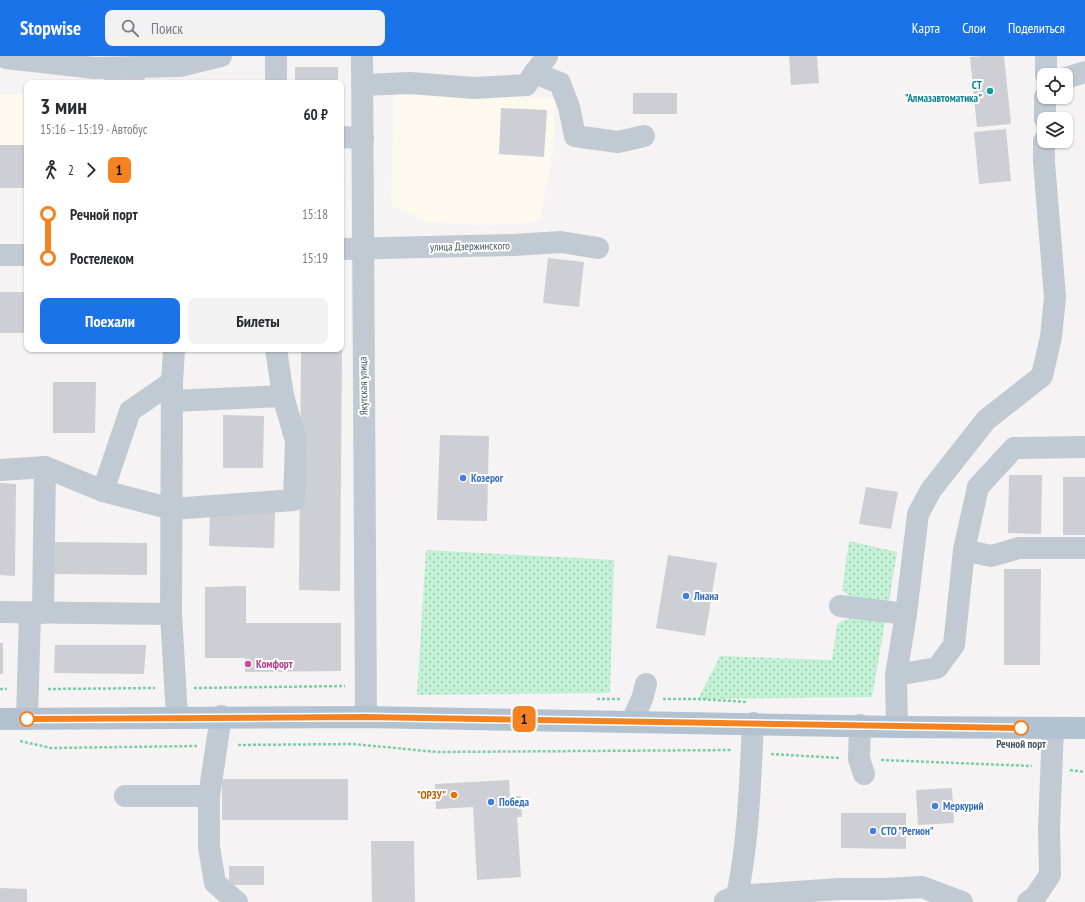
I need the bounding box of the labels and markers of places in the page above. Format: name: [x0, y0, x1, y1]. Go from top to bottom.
place label: СТ "Алмазавтоматика": [905, 78, 983, 105]
marker: СТ "Алмазавтоматика": [985, 86, 995, 96]
place label: Козерог: [471, 471, 504, 485]
marker: Козерог: [458, 473, 468, 483]
place label: Лиана: [693, 589, 719, 603]
marker: Лиана: [681, 591, 691, 601]
place label: Комфорт: [256, 657, 293, 671]
marker: Комфорт: [243, 659, 253, 669]
unlabelled marker: [19, 711, 35, 727]
marker: Речной порт: [1013, 720, 1029, 736]
place label: Речной порт: [996, 737, 1046, 751]
place label: "ОРЗУ": [417, 788, 446, 802]
marker: "ОРЗУ": [449, 790, 459, 800]
place label: Победа: [499, 795, 529, 809]
marker: Победа: [486, 797, 496, 807]
place label: Меркурий: [943, 799, 984, 813]
marker: Меркурий: [930, 801, 940, 811]
place label: СТО "Регион": [881, 824, 934, 838]
marker: СТО "Регион": [868, 826, 878, 836]

